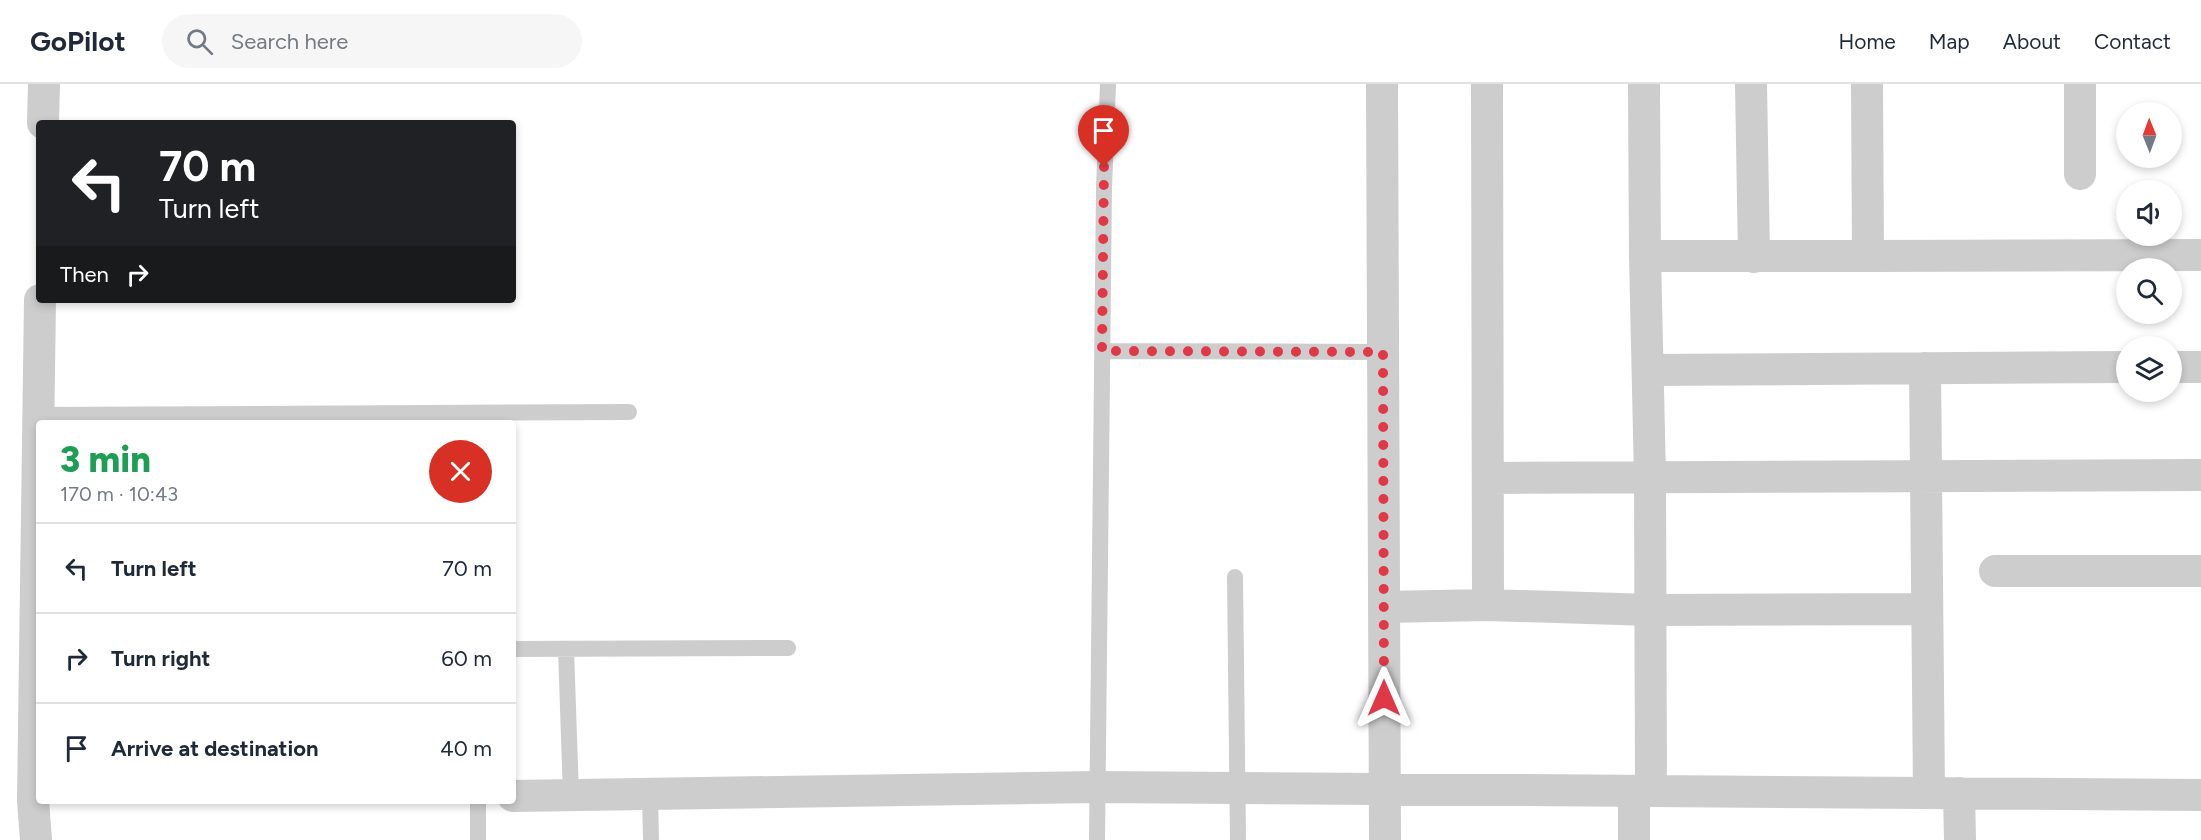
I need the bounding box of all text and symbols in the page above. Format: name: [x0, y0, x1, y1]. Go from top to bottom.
search box: [162, 14, 582, 68]
text: GoPilot: [30, 24, 126, 58]
icon: search: [183, 25, 216, 58]
text: Search here: [231, 28, 348, 55]
text: Home: [1839, 29, 1896, 54]
text: Map: [1929, 29, 1970, 54]
text: About: [2003, 29, 2061, 54]
text: Contact: [2094, 29, 2171, 54]
north arrow: [2116, 102, 2182, 168]
map controls: [2116, 102, 2182, 402]
pin: [1078, 105, 1129, 167]
icon: arrive: [1087, 114, 1120, 147]
text: 70 m: [159, 141, 256, 192]
icon: left: [60, 144, 138, 222]
button: sound: [2116, 180, 2182, 246]
text: Turn left: [159, 192, 259, 225]
icon: right: [121, 258, 154, 291]
button: search: [2116, 258, 2182, 324]
text: Then: [60, 261, 109, 288]
button: layers: [2116, 336, 2182, 402]
text: 3 min: [60, 438, 151, 481]
button: close: [429, 440, 492, 503]
text: 170 m · 10:43: [60, 482, 178, 506]
icon: left: [60, 552, 93, 585]
text: Turn left: [111, 555, 197, 582]
text: 70 m: [442, 555, 492, 582]
icon: right: [60, 642, 93, 675]
text: Turn right: [111, 645, 210, 672]
text: 60 m: [441, 645, 492, 672]
position arrow: [1352, 666, 1416, 730]
icon: arrive: [60, 732, 93, 765]
text: Arrive at destination: [111, 735, 319, 762]
text: 40 m: [440, 735, 492, 762]

